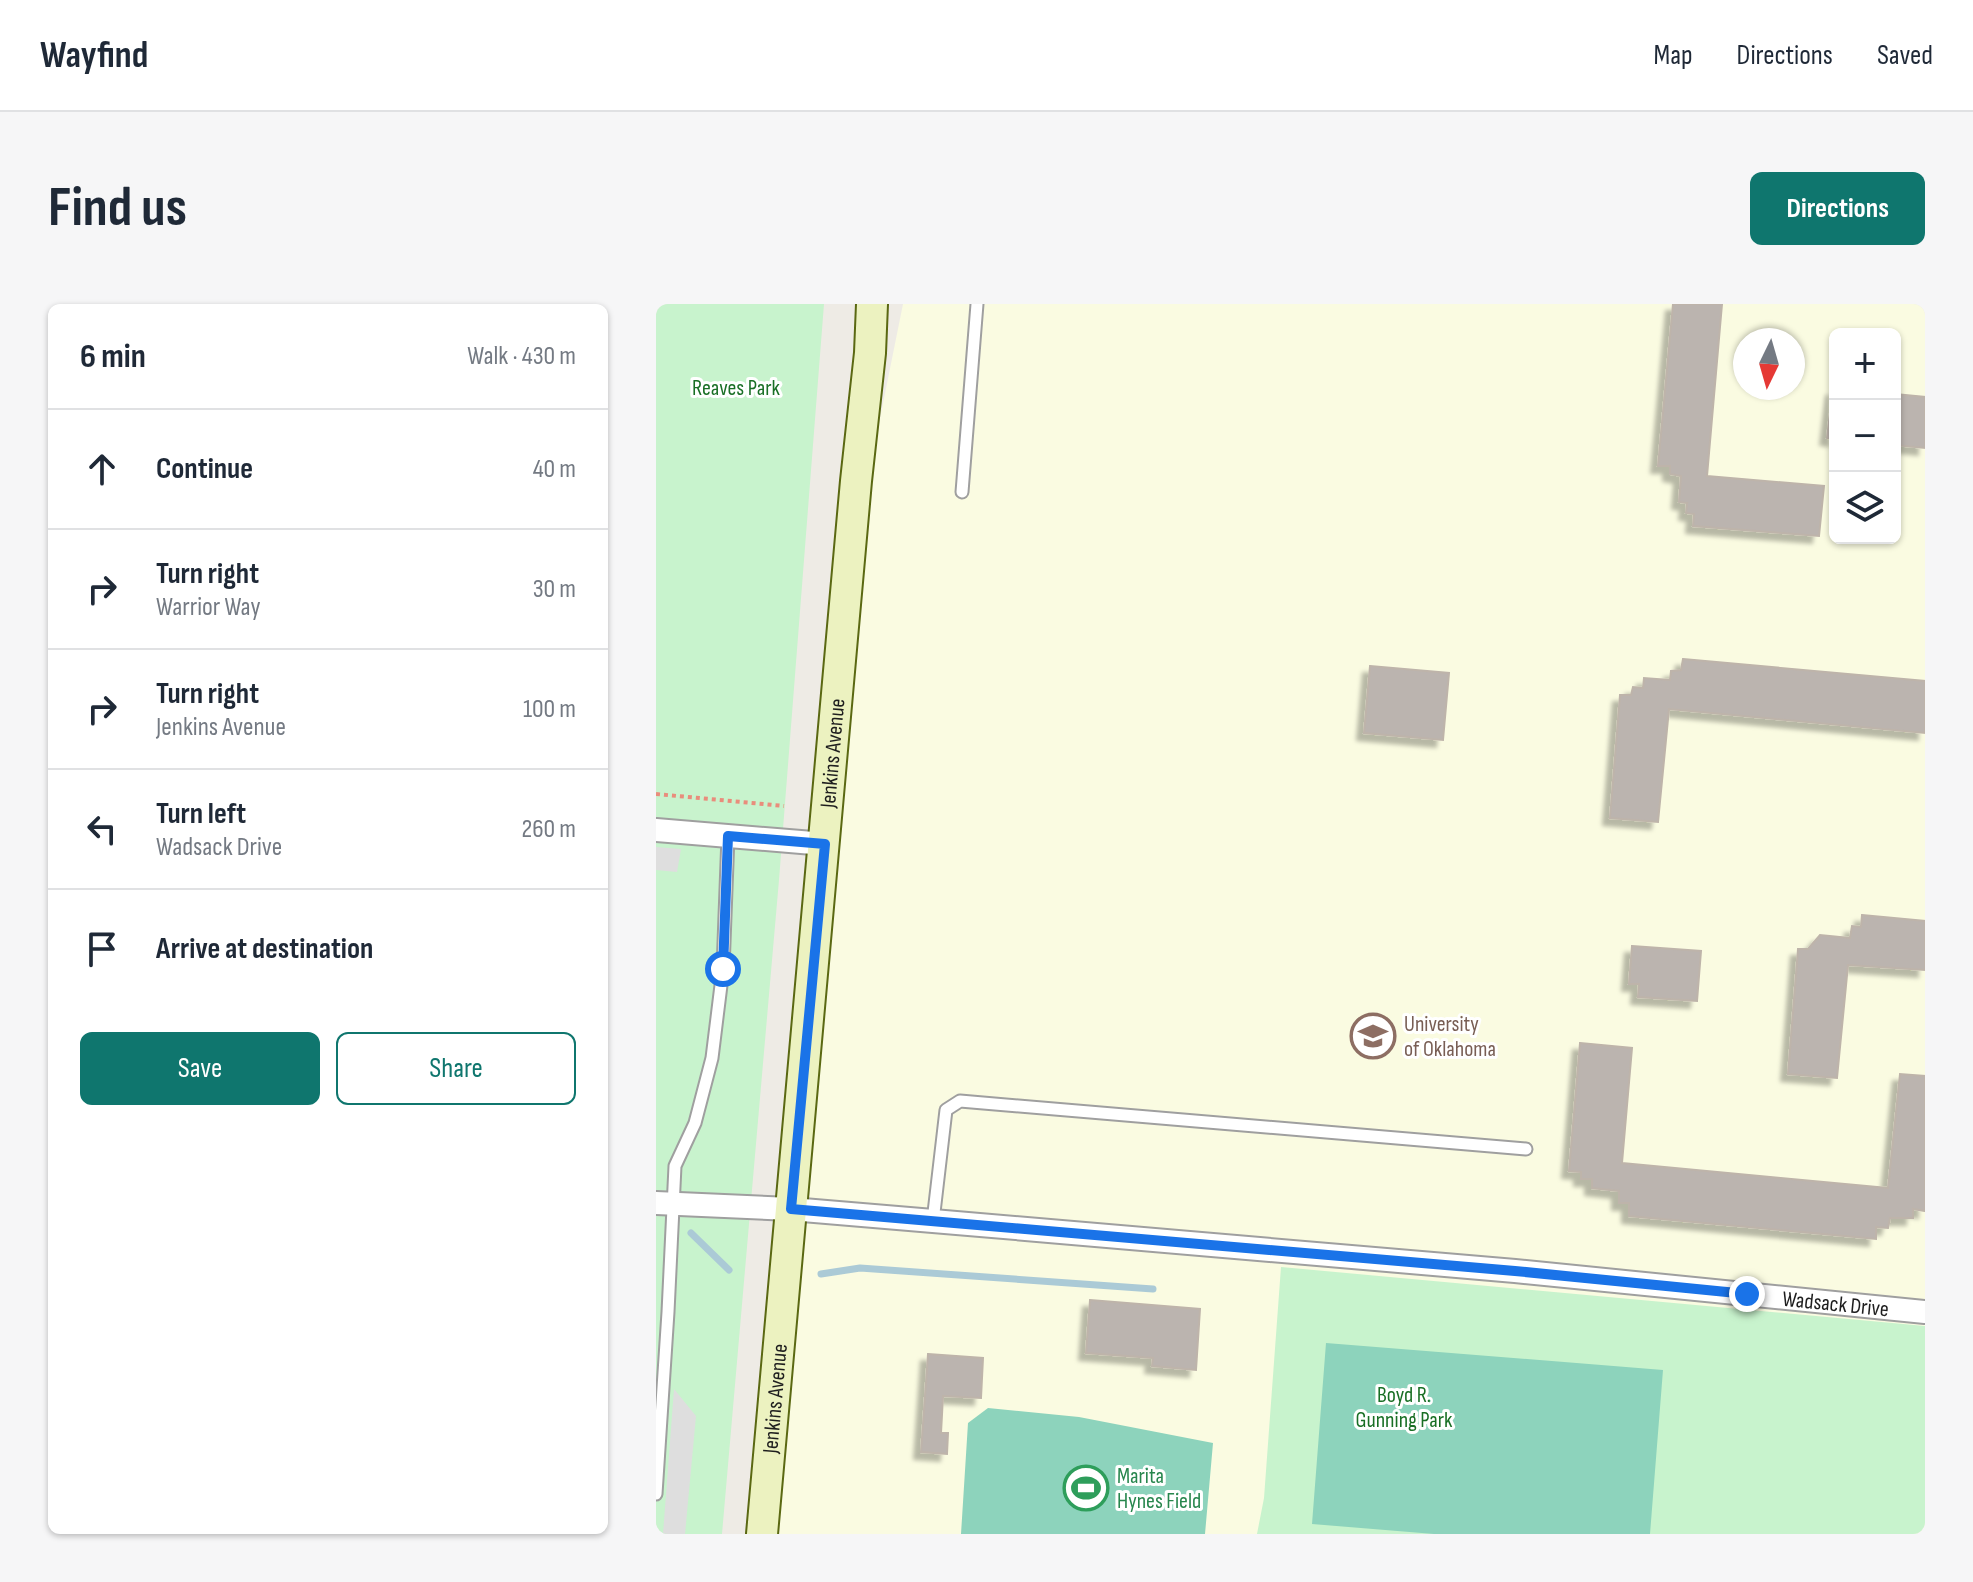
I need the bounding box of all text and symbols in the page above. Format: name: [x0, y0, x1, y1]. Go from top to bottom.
text: Wayfind: [40, 33, 148, 78]
text: Map: [1654, 39, 1693, 72]
text: Directions: [1737, 39, 1833, 72]
text: Saved: [1877, 39, 1933, 72]
button: Directions: [1750, 172, 1925, 245]
text: Find us: [48, 175, 187, 242]
north arrow: [1733, 328, 1805, 400]
map controls: [1829, 328, 1901, 544]
button: +: [1829, 328, 1901, 400]
text: 6 min: [80, 336, 146, 377]
text: Walk · 430 m: [467, 341, 576, 372]
park label: Reaves Park: [692, 375, 781, 402]
button: −: [1829, 400, 1901, 472]
icon: ahead: [80, 447, 124, 491]
text: Continue: [156, 451, 253, 487]
text: 40 m: [533, 454, 576, 485]
button: layers: [1829, 472, 1901, 544]
text: Turn right: [156, 556, 259, 592]
icon: right: [80, 567, 124, 611]
text: 30 m: [533, 574, 576, 605]
text: Warrior Way: [156, 592, 260, 623]
text: Turn right: [156, 676, 259, 712]
icon: right: [80, 687, 124, 731]
text: 100 m: [523, 694, 576, 725]
street label: Jenkins Avenue: [815, 697, 852, 810]
text: Jenkins Avenue: [156, 712, 286, 743]
text: Turn left: [156, 796, 246, 832]
icon: left: [80, 807, 124, 851]
text: 260 m: [521, 814, 576, 845]
text: Wadsack Drive: [156, 832, 282, 863]
icon: arrive: [80, 927, 124, 971]
text: Arrive at destination: [156, 931, 373, 967]
route start: [705, 951, 741, 987]
place label: University of Oklahoma: [1404, 1011, 1496, 1063]
school or university icon: University of Oklahoma: [1349, 1012, 1397, 1060]
button: Save: [80, 1032, 320, 1105]
button: Share: [336, 1032, 576, 1105]
route end: [1729, 1276, 1765, 1312]
street label: Wadsack Drive: [1781, 1286, 1890, 1323]
street label: Jenkins Avenue: [757, 1343, 794, 1456]
park label: Boyd R. Gunning Park: [1355, 1382, 1453, 1434]
place label: Marita Hynes Field: [1117, 1463, 1201, 1515]
sports icon: Marita Hynes Field: [1062, 1464, 1110, 1512]

